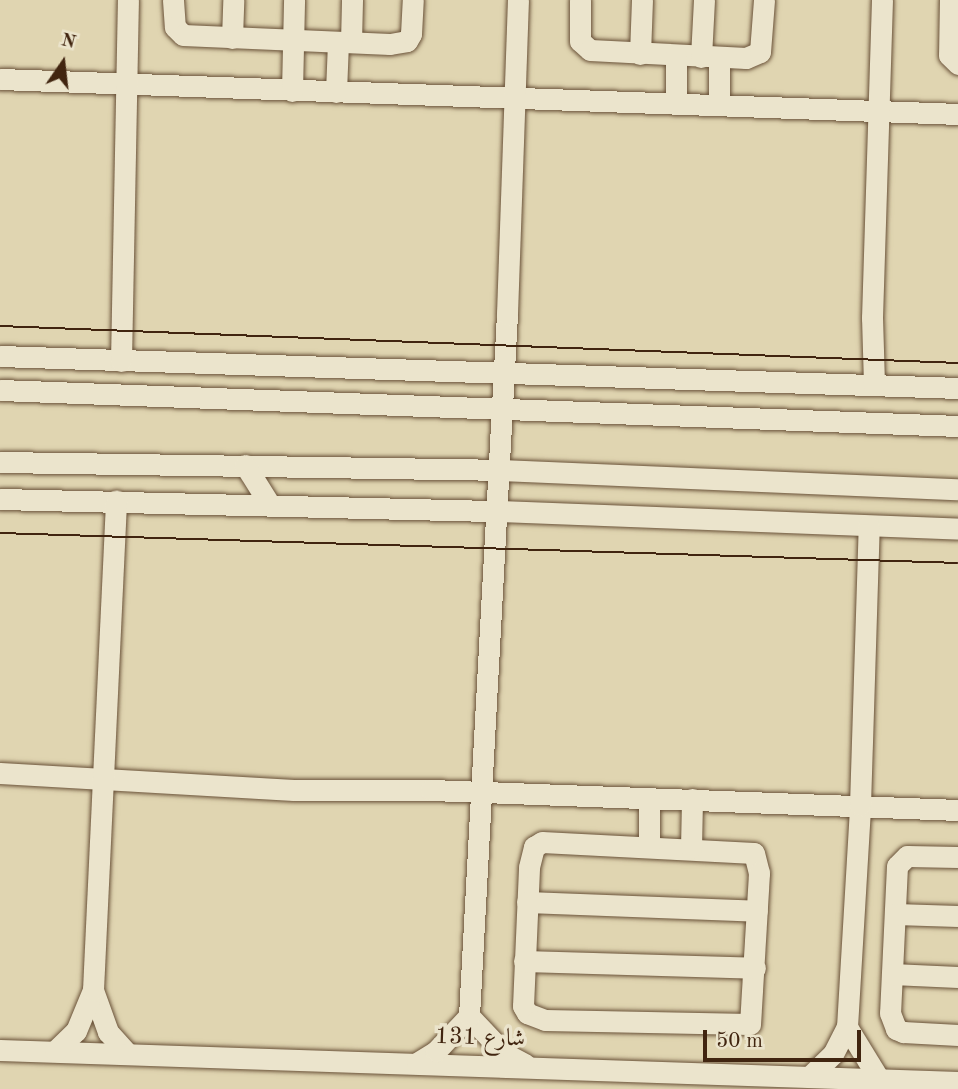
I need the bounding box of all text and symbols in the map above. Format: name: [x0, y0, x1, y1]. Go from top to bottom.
north arrow: [28, 28, 98, 98]
text: N: [59, 31, 78, 53]
scale bar: [706, 1016, 864, 1060]
street label: شارع 131: [434, 1023, 526, 1055]
text: 50 m: [716, 1031, 763, 1052]

